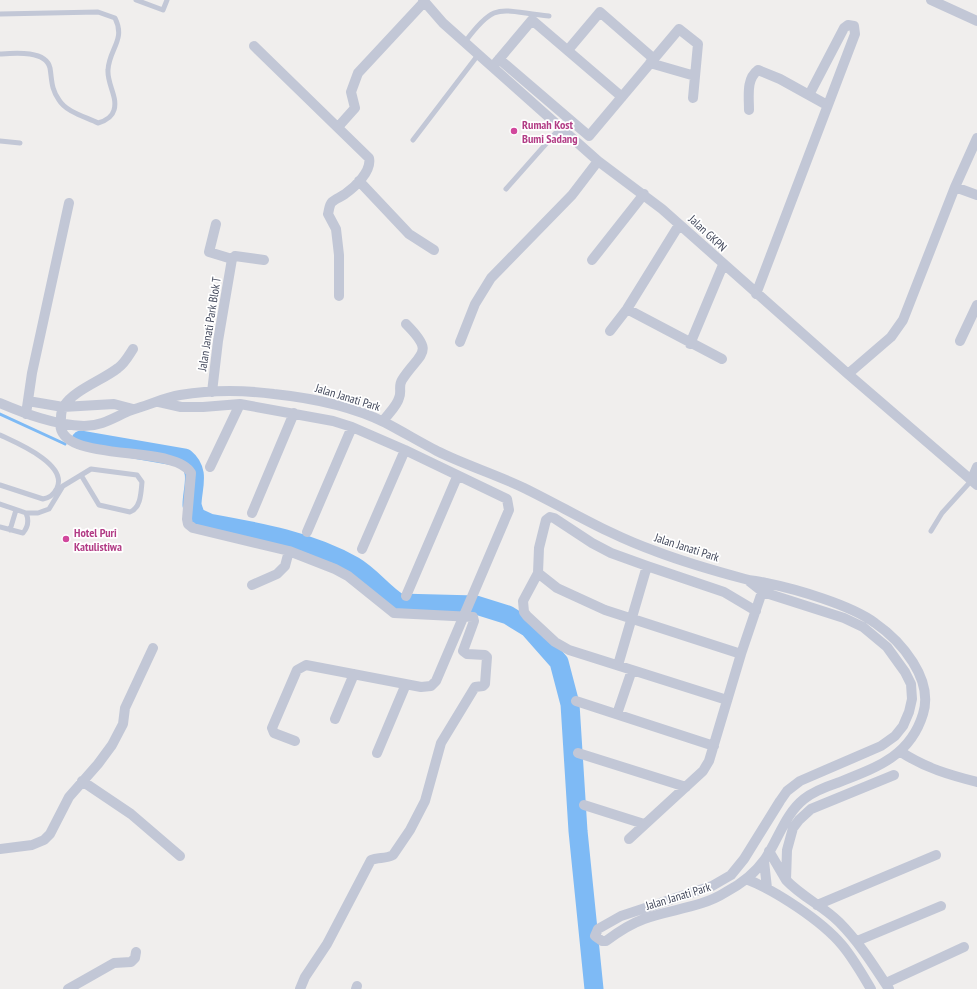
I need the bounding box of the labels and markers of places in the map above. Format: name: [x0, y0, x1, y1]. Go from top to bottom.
place label: Rumah Kost Bumi Sadang: [522, 117, 578, 146]
marker: Rumah Kost Bumi Sadang: [509, 126, 519, 136]
place label: Hotel Puri Katulistiwa: [74, 525, 122, 554]
marker: Hotel Puri Katulistiwa: [61, 534, 71, 544]

